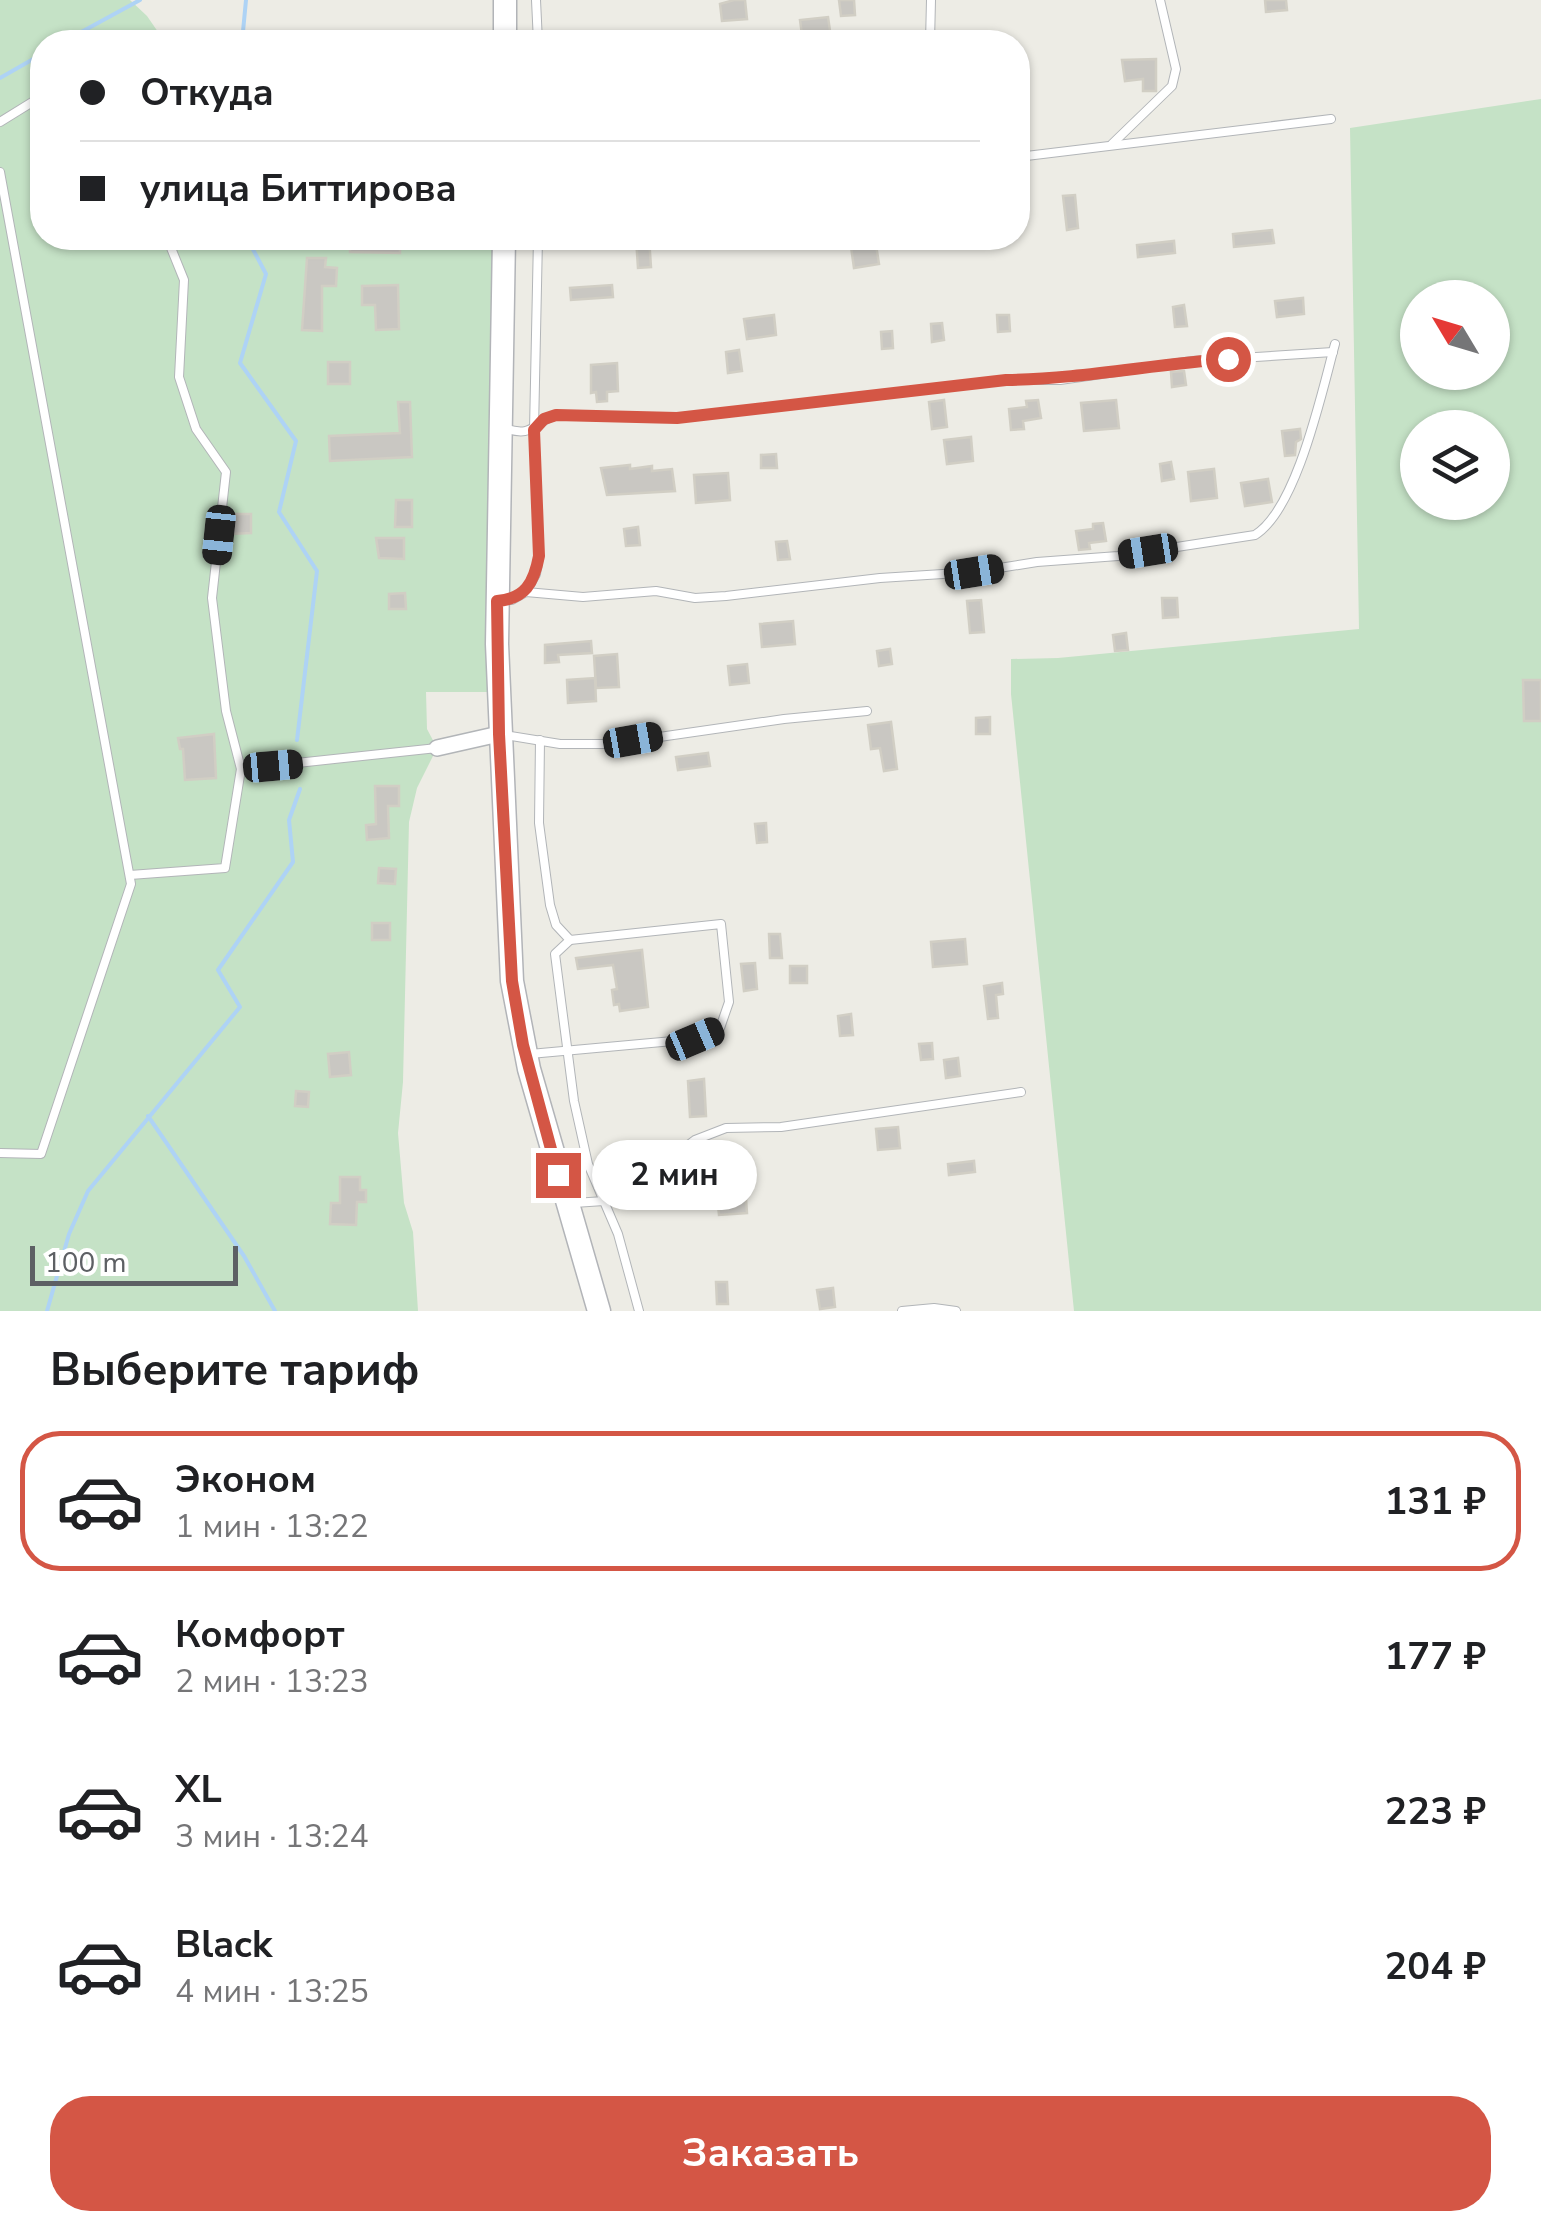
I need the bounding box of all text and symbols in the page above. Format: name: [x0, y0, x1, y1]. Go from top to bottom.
text: Откуда: [140, 67, 274, 118]
text: улица Биттирова: [140, 163, 457, 214]
north arrow: [1400, 280, 1510, 390]
map controls: [1400, 280, 1510, 520]
route start: [1206, 337, 1251, 382]
button: layers: [1400, 410, 1510, 520]
car: [201, 504, 237, 566]
car: [1116, 531, 1180, 571]
car: [942, 552, 1006, 592]
car: [601, 720, 665, 760]
car: [242, 748, 304, 784]
car: [662, 1013, 728, 1065]
callout: 2 мин: [593, 1140, 758, 1210]
route end: [536, 1153, 581, 1198]
text: 2 мин: [630, 1153, 719, 1196]
scale bar: [30, 1241, 238, 1286]
text: 100 m: [45, 1244, 127, 1282]
text: Выберите тариф: [50, 1340, 420, 1401]
text: Эконом: [175, 1454, 316, 1505]
icon: car: [55, 1456, 145, 1546]
text: 131 ₽: [1385, 1476, 1486, 1527]
text: 1 мин · 13:22: [175, 1505, 369, 1548]
text: Комфорт: [175, 1609, 344, 1660]
icon: car: [55, 1611, 145, 1701]
text: 177 ₽: [1385, 1631, 1486, 1682]
text: 2 мин · 13:23: [175, 1660, 369, 1703]
text: XL: [175, 1764, 222, 1815]
icon: car: [55, 1766, 145, 1856]
text: 223 ₽: [1385, 1786, 1486, 1837]
text: 3 мин · 13:24: [175, 1815, 369, 1858]
text: Black: [175, 1919, 272, 1970]
icon: car: [55, 1921, 145, 2011]
text: 204 ₽: [1385, 1941, 1486, 1992]
text: 4 мин · 13:25: [175, 1970, 369, 2013]
button: Заказать: [50, 2096, 1491, 2211]

